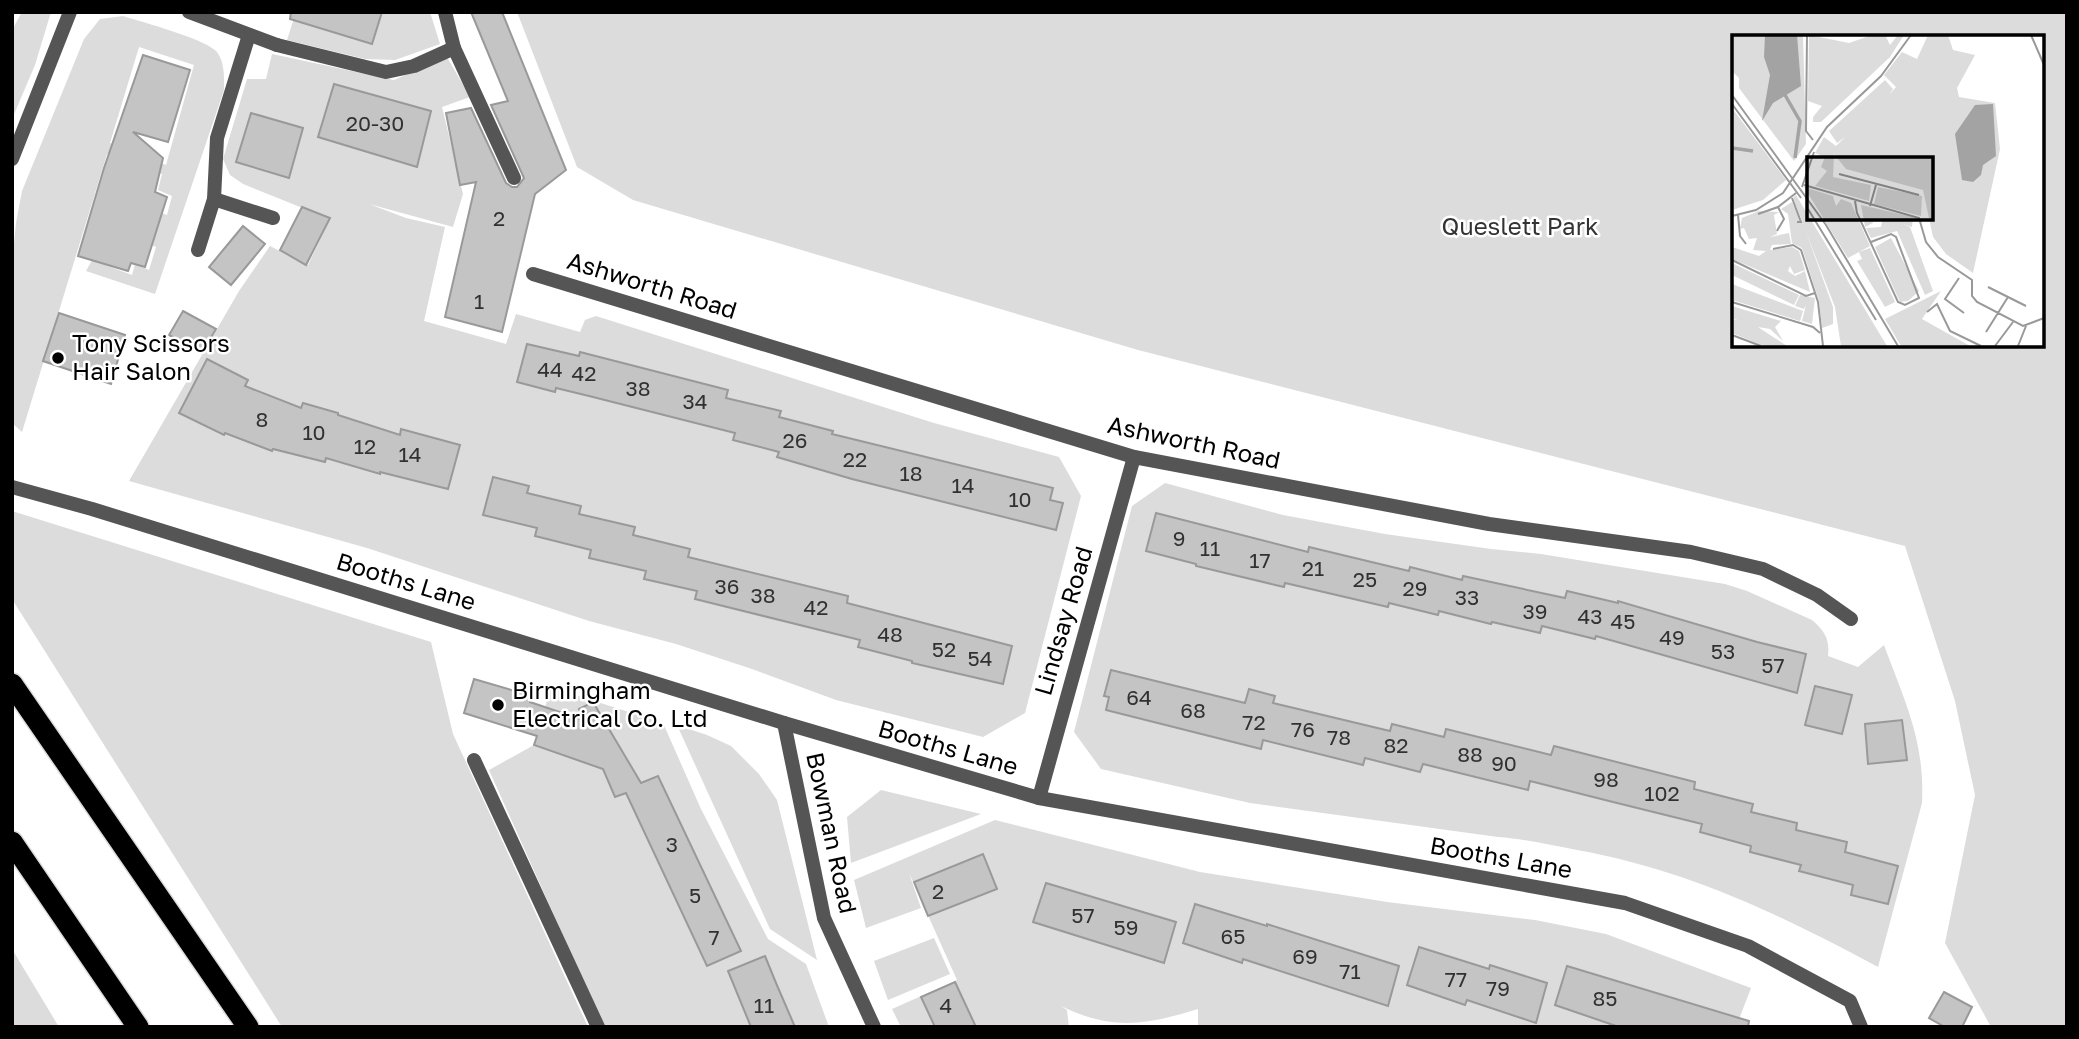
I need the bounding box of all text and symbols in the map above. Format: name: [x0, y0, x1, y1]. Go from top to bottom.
inset map: [1732, 35, 2044, 346]
house number: 20-30: [346, 110, 404, 136]
house number: 2: [493, 205, 505, 231]
park label: Queslett Park: [1441, 211, 1599, 240]
street label: Ashworth Road: [564, 245, 741, 324]
house number: 1: [474, 288, 484, 314]
place label: Tony Scissors Hair Salon: [72, 328, 230, 385]
marker: Tony Scissors Hair Salon: [50, 350, 66, 366]
house number: 44: [537, 356, 563, 382]
house number: 42: [572, 360, 597, 386]
house number: 38: [625, 375, 651, 401]
house number: 34: [682, 388, 708, 414]
house number: 8: [256, 406, 268, 432]
street label: Ashworth Road: [1105, 409, 1283, 474]
house number: 10: [302, 419, 326, 445]
house number: 26: [783, 427, 807, 453]
house number: 12: [354, 433, 376, 459]
house number: 14: [399, 441, 422, 467]
house number: 22: [843, 446, 867, 472]
house number: 18: [900, 460, 923, 486]
house number: 14: [952, 472, 975, 498]
house number: 10: [1008, 486, 1032, 512]
house number: 9: [1173, 525, 1185, 551]
house number: 11: [1200, 535, 1220, 561]
street label: Lindsay Road: [1027, 543, 1098, 698]
street label: Booths Lane: [333, 546, 480, 616]
house number: 17: [1249, 547, 1271, 573]
house number: 21: [1302, 555, 1324, 581]
house number: 25: [1353, 566, 1377, 592]
house number: 36: [715, 573, 740, 599]
house number: 29: [1403, 575, 1427, 601]
house number: 38: [750, 582, 776, 608]
house number: 33: [1455, 584, 1479, 610]
house number: 42: [804, 594, 829, 620]
house number: 39: [1523, 598, 1548, 624]
house number: 43: [1577, 603, 1603, 629]
house number: 45: [1611, 608, 1636, 634]
house number: 48: [877, 621, 903, 647]
house number: 49: [1659, 624, 1685, 650]
house number: 52: [932, 636, 956, 662]
house number: 53: [1711, 638, 1735, 664]
house number: 54: [968, 645, 993, 671]
house number: 57: [1761, 652, 1785, 678]
place label: Birmingham Electrical Co. Ltd: [512, 675, 708, 732]
house number: 64: [1126, 684, 1152, 710]
marker: Birmingham Electrical Co. Ltd: [490, 697, 506, 713]
house number: 68: [1180, 697, 1206, 723]
house number: 72: [1242, 709, 1266, 735]
street label: Booths Lane: [875, 713, 1022, 780]
house number: 76: [1291, 716, 1315, 742]
house number: 78: [1327, 724, 1351, 750]
house number: 82: [1384, 732, 1409, 758]
house number: 88: [1457, 741, 1483, 767]
street label: Bowman Road: [801, 749, 864, 916]
house number: 90: [1491, 750, 1517, 776]
house number: 98: [1593, 766, 1619, 792]
house number: 102: [1644, 780, 1680, 806]
street label: Booths Lane: [1428, 830, 1575, 883]
house number: 3: [666, 831, 678, 857]
house number: 2: [932, 878, 944, 904]
house number: 5: [689, 882, 701, 908]
house number: 57: [1071, 902, 1095, 928]
house number: 59: [1114, 914, 1138, 940]
house number: 65: [1221, 923, 1245, 949]
house number: 7: [708, 924, 720, 950]
house number: 69: [1292, 943, 1318, 969]
house number: 71: [1339, 958, 1361, 984]
house number: 77: [1445, 966, 1467, 992]
house number: 79: [1486, 975, 1510, 1001]
house number: 85: [1593, 985, 1618, 1011]
house number: 11: [754, 992, 774, 1018]
house number: 4: [940, 992, 952, 1018]

